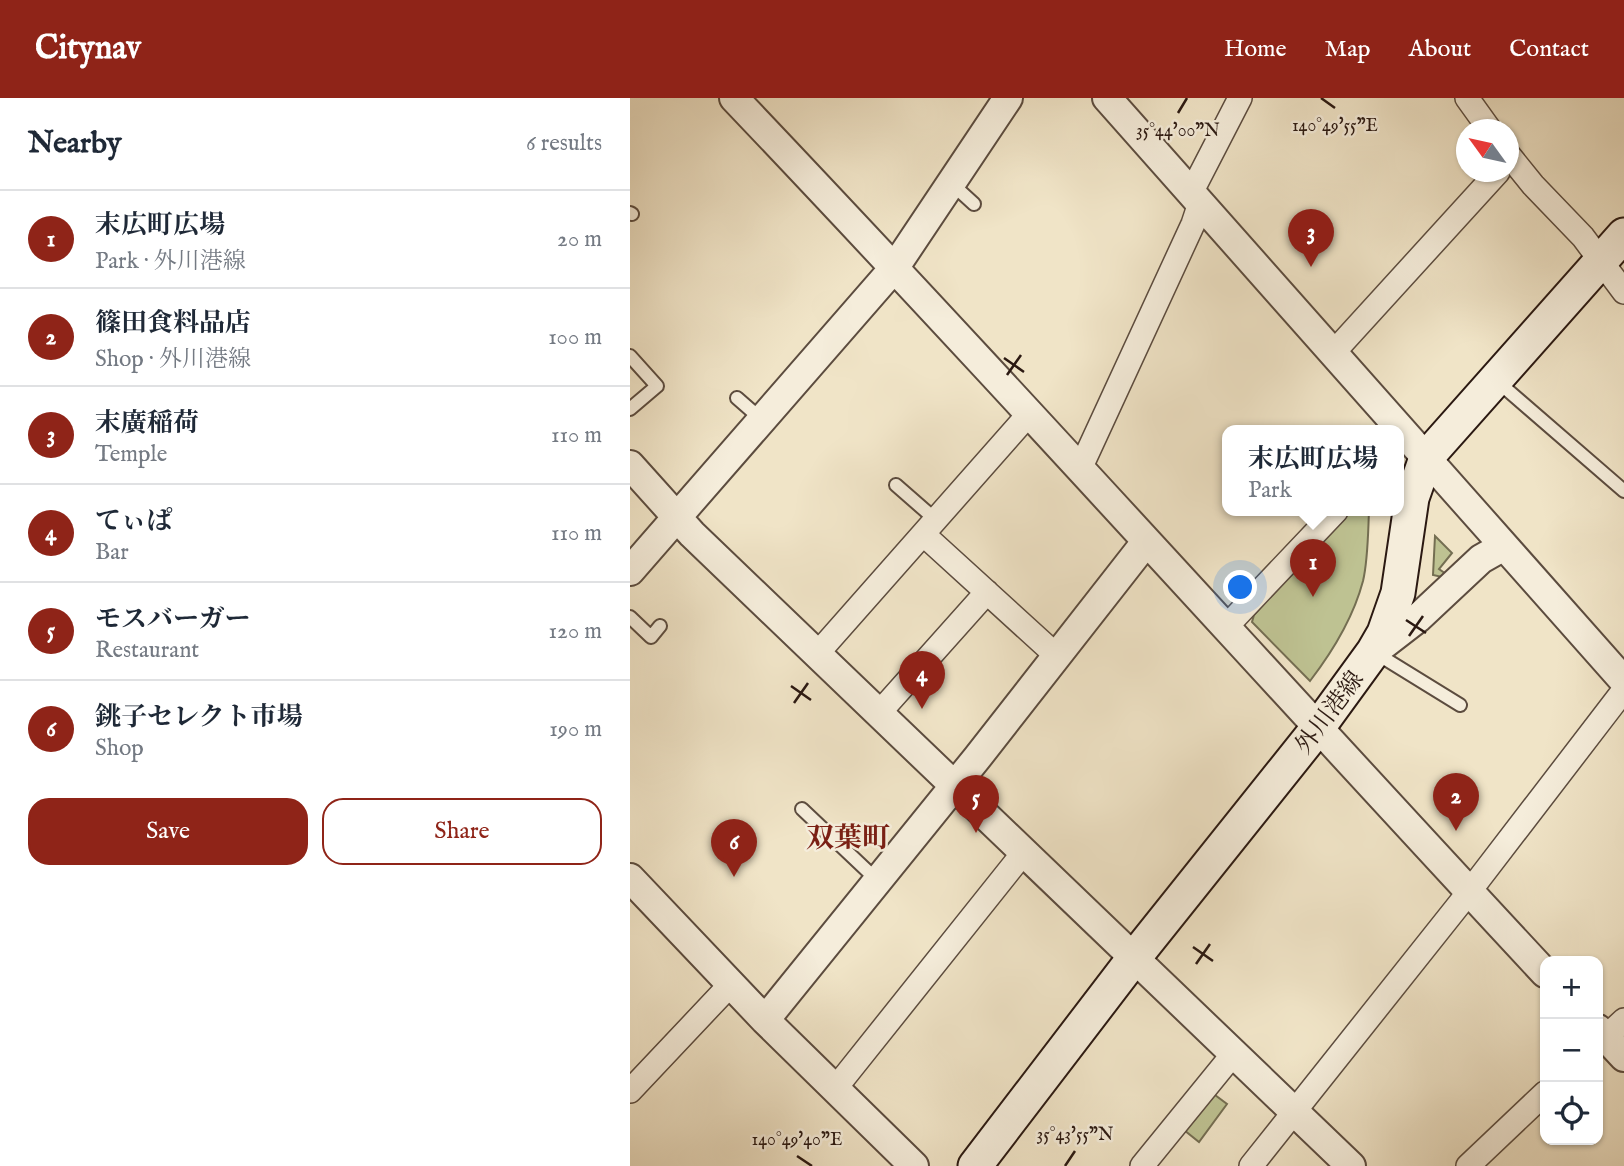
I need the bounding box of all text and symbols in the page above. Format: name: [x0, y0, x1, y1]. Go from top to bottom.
text: Citynav: [35, 28, 141, 70]
text: Home: [1224, 34, 1287, 65]
text: Map: [1325, 34, 1371, 65]
text: About: [1409, 34, 1471, 65]
text: Contact: [1509, 34, 1589, 65]
text: 140°49'55"E: [1292, 115, 1378, 138]
north arrow: [1456, 119, 1519, 182]
text: 35°44'00"N: [1136, 120, 1220, 143]
text: Nearby: [28, 125, 121, 163]
text: 6 results: [526, 129, 602, 158]
text: 末広町広場: [95, 209, 225, 242]
pin: 3: [1288, 209, 1334, 267]
text: 1: [47, 225, 55, 254]
text: 20 m: [557, 225, 602, 254]
text: Park · 外川港線: [95, 247, 246, 276]
text: 篠田食料品店: [95, 307, 251, 340]
text: 2: [46, 323, 56, 352]
text: 100 m: [548, 323, 602, 352]
text: Shop · 外川港線: [95, 345, 251, 374]
text: 末廣稲荷: [95, 407, 199, 440]
text: 3: [47, 421, 55, 450]
text: 110 m: [551, 421, 602, 450]
popup: [1222, 425, 1404, 516]
text: Temple: [95, 440, 167, 469]
text: 末広町広場: [1248, 443, 1378, 476]
text: Park: [1248, 476, 1292, 505]
text: てぃぱ: [95, 505, 172, 538]
text: 4: [45, 519, 57, 548]
text: 110 m: [551, 519, 602, 548]
text: Bar: [95, 538, 129, 567]
pin: 1: [1290, 539, 1336, 597]
your location: [1223, 570, 1257, 604]
text: モスバーガー: [95, 603, 250, 636]
text: 5: [47, 617, 55, 646]
text: 120 m: [549, 617, 602, 646]
text: Restaurant: [95, 636, 199, 665]
pin: 4: [899, 651, 945, 709]
street label: 外川港線: [1289, 665, 1371, 761]
text: 銚子セレクト市場: [95, 701, 302, 734]
text: 6: [46, 715, 56, 744]
text: 190 m: [549, 715, 602, 744]
text: Shop: [95, 734, 144, 763]
pin: 2: [1433, 773, 1479, 831]
pin: 5: [953, 775, 999, 833]
button: Save: [28, 798, 308, 865]
button: Share: [322, 798, 602, 865]
pin: 6: [711, 819, 757, 877]
district label: 双葉町: [806, 822, 890, 857]
map controls: [1540, 956, 1603, 1145]
button: +: [1540, 956, 1603, 1019]
button: −: [1540, 1019, 1603, 1082]
button: locate: [1540, 1082, 1603, 1145]
text: 35°43'55"N: [1036, 1124, 1114, 1147]
text: 140°49'40"E: [752, 1129, 842, 1152]

